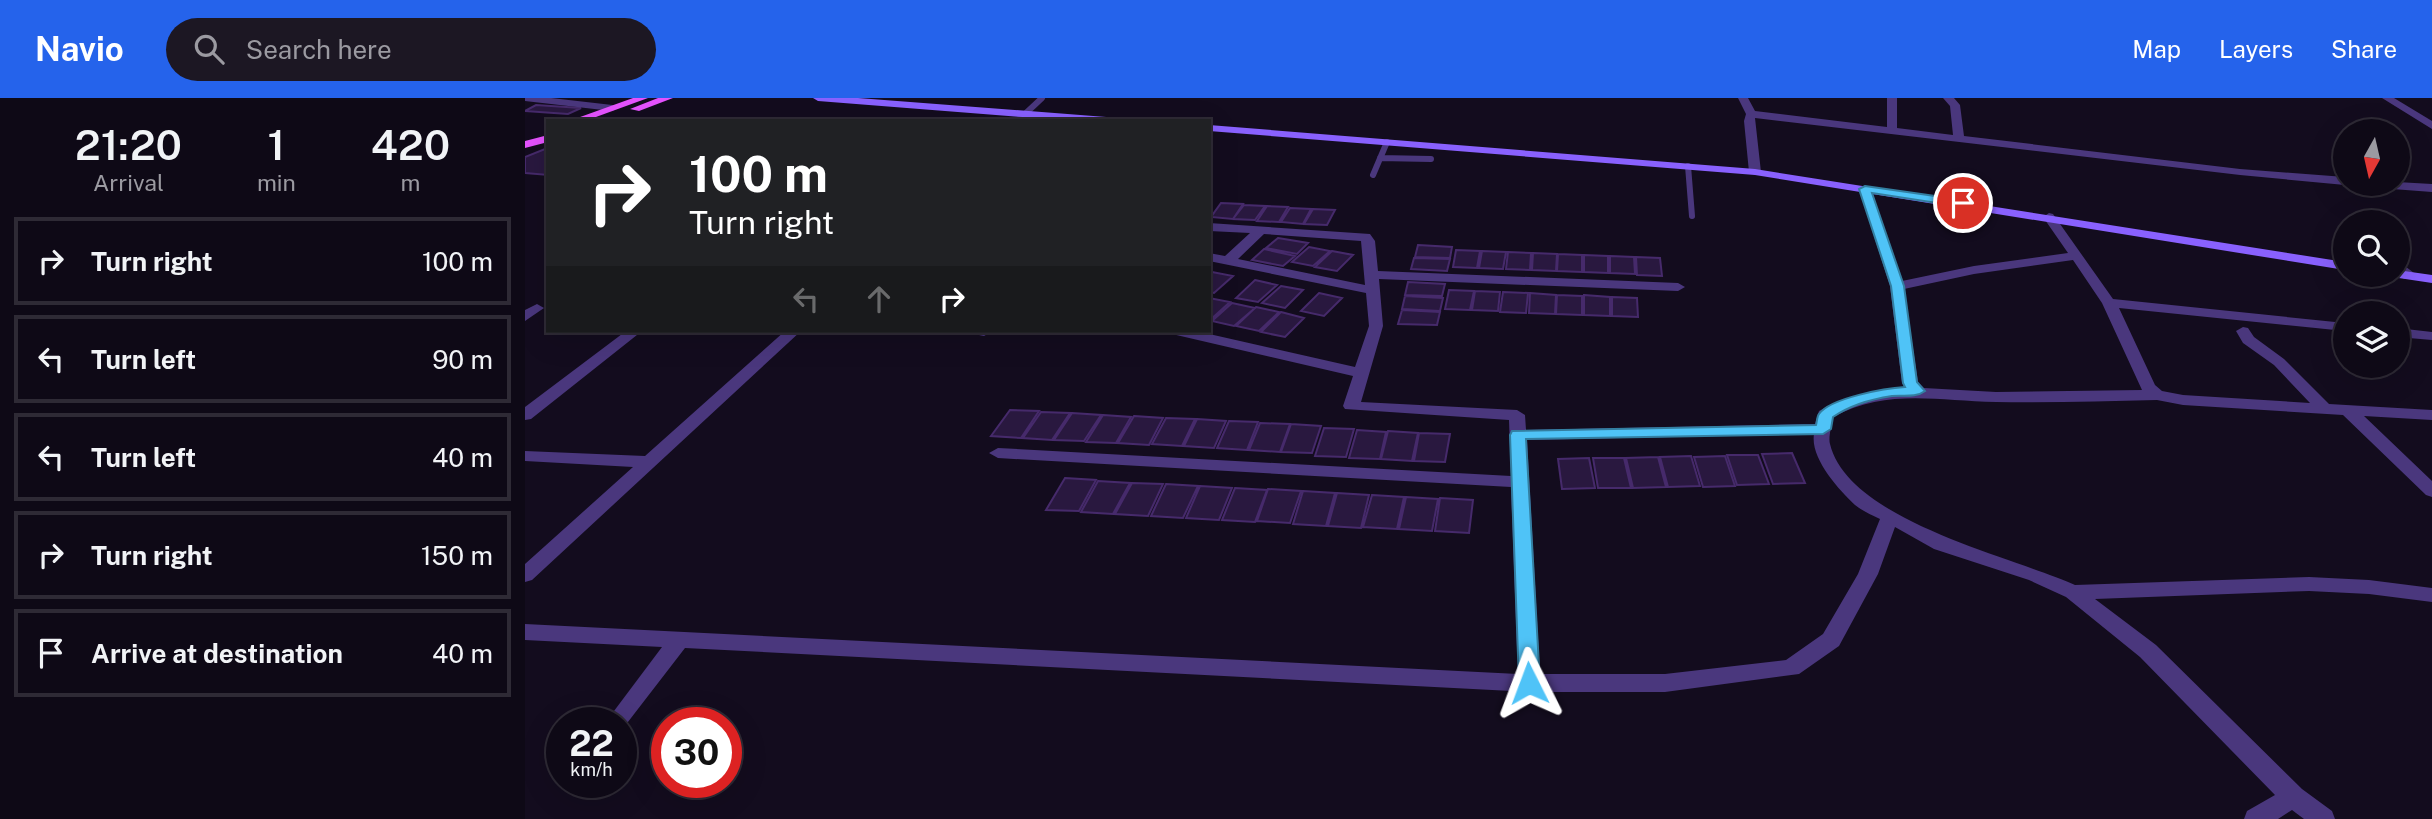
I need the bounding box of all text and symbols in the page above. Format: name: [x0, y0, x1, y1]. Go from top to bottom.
search box: [166, 18, 656, 81]
text: Navio: [35, 30, 124, 68]
icon: search: [190, 30, 228, 68]
text: Search here: [246, 34, 392, 65]
text: Map: [2132, 35, 2181, 63]
text: Layers: [2219, 35, 2293, 63]
text: Share: [2331, 35, 2397, 63]
north arrow: [2333, 119, 2410, 196]
map controls: [2333, 119, 2410, 378]
text: 21:20: [75, 120, 182, 169]
text: 1: [268, 120, 285, 169]
text: 420: [371, 120, 450, 169]
text: 100 m: [689, 145, 828, 203]
icon: right: [574, 147, 665, 238]
text: Arrival: [93, 169, 164, 196]
text: min: [257, 169, 296, 196]
text: m: [400, 169, 420, 196]
pin: [1933, 173, 1993, 233]
icon: arrive: [1944, 184, 1982, 222]
text: Turn right: [689, 204, 834, 241]
button: search: [2333, 210, 2410, 287]
icon: right: [32, 242, 70, 280]
text: Turn right: [91, 246, 213, 277]
text: 100 m: [422, 246, 493, 277]
icon: left: [787, 280, 825, 318]
icon: ahead: [860, 280, 898, 318]
icon: right: [933, 280, 971, 318]
button: layers: [2333, 301, 2410, 378]
icon: left: [32, 340, 70, 378]
text: Turn left: [91, 344, 196, 375]
text: 90 m: [432, 344, 493, 375]
icon: left: [32, 438, 70, 476]
text: Turn left: [91, 442, 196, 473]
text: 40 m: [432, 442, 493, 473]
icon: right: [32, 536, 70, 574]
text: Turn right: [91, 540, 213, 571]
text: 150 m: [421, 540, 493, 571]
icon: arrive: [32, 634, 70, 672]
text: Arrive at destination: [91, 638, 343, 669]
text: 40 m: [432, 638, 493, 669]
position arrow: [1492, 646, 1566, 720]
speed limit sign: 30: [651, 707, 742, 798]
text: 22: [569, 723, 614, 764]
text: km/h: [570, 759, 613, 780]

